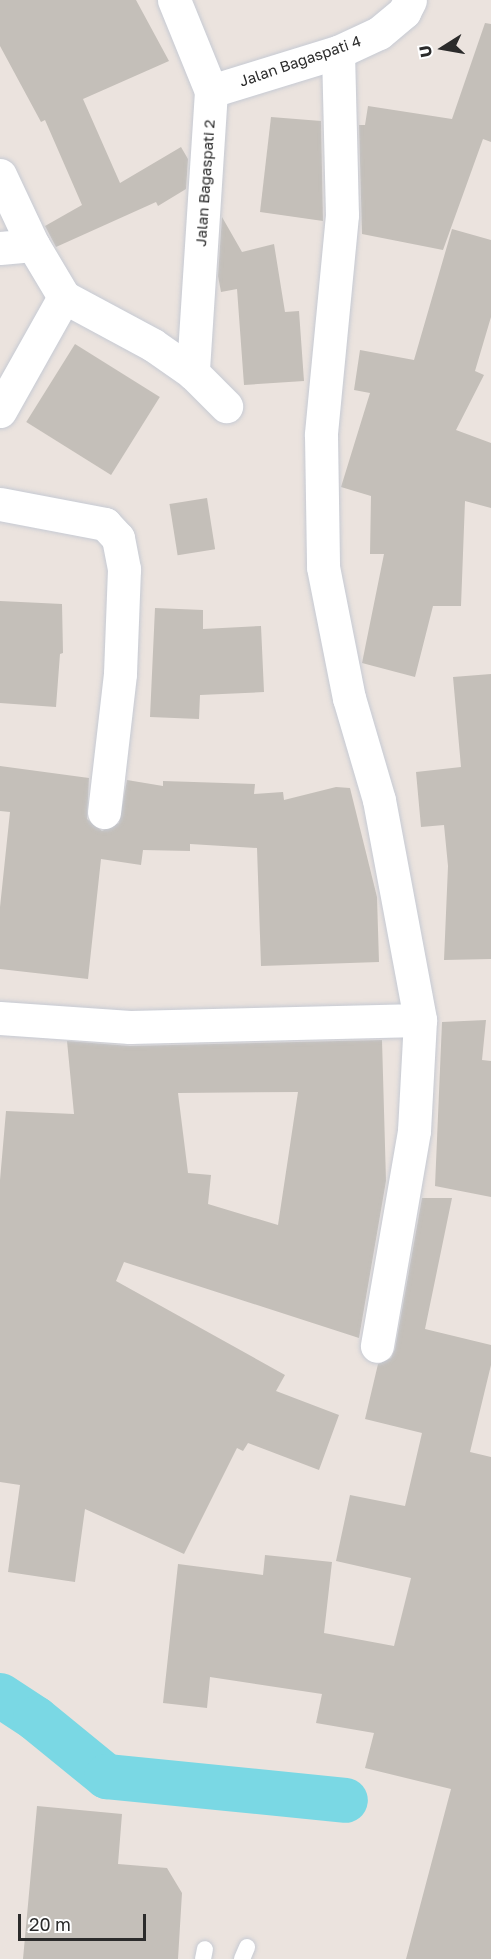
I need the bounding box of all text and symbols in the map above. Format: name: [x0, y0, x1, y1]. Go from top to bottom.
north arrow: [413, 18, 473, 78]
street label: Jalan Bagaspati 4: [237, 32, 363, 90]
text: U: [414, 44, 436, 59]
street label: Jalan Bagaspati 2: [192, 119, 218, 247]
scale bar: [21, 1902, 148, 1940]
text: 20 m: [29, 1913, 71, 1935]

